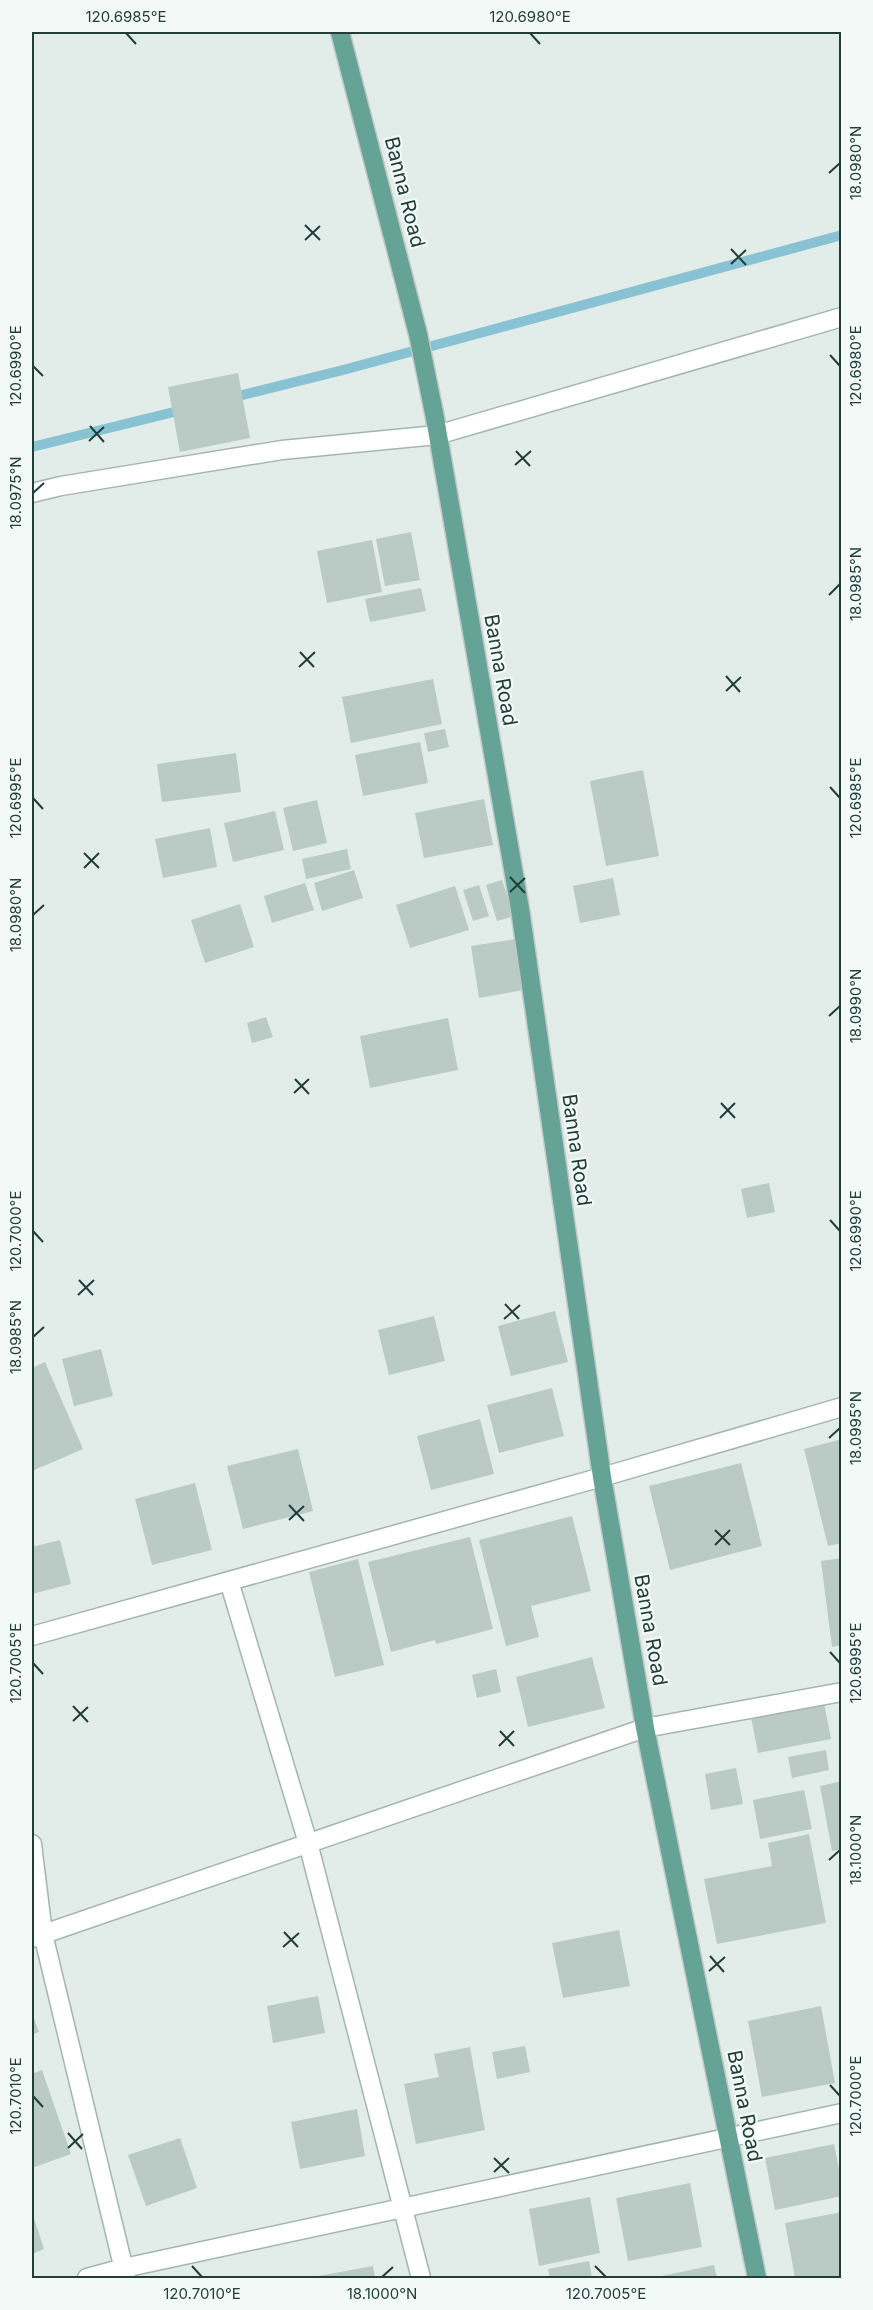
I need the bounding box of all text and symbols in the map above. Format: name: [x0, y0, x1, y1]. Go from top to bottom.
text: 120.6985°E: [85, 7, 167, 26]
text: 120.6980°E: [489, 7, 571, 26]
text: 18.0980°N: [846, 126, 865, 200]
street label: Banna Road: [380, 134, 430, 250]
text: 120.6990°E: [6, 325, 25, 407]
text: 120.6980°E: [846, 325, 865, 407]
text: 18.0975°N: [6, 456, 25, 530]
text: 18.0985°N: [846, 547, 865, 621]
street label: Banna Road: [479, 612, 523, 728]
text: 120.6995°E: [6, 757, 25, 839]
text: 120.6985°E: [846, 757, 865, 839]
text: 18.0980°N: [6, 878, 25, 952]
text: 18.0990°N: [846, 969, 865, 1043]
street label: Banna Road: [557, 1092, 597, 1208]
text: 120.6990°E: [846, 1190, 865, 1272]
text: 120.7000°E: [6, 1191, 25, 1271]
text: 18.0985°N: [6, 1300, 25, 1374]
text: 18.0995°N: [846, 1391, 865, 1465]
street label: Banna Road: [629, 1572, 673, 1688]
text: 120.6995°E: [846, 1622, 865, 1704]
text: 120.7005°E: [6, 1623, 25, 1703]
text: 18.1000°N: [846, 1815, 865, 1885]
street label: Banna Road: [722, 2048, 768, 2164]
text: 120.7000°E: [846, 2056, 865, 2136]
text: 120.7010°E: [6, 2057, 25, 2135]
text: 120.7010°E: [163, 2284, 241, 2303]
text: 18.1000°N: [347, 2284, 417, 2303]
text: 120.7005°E: [566, 2284, 646, 2303]

